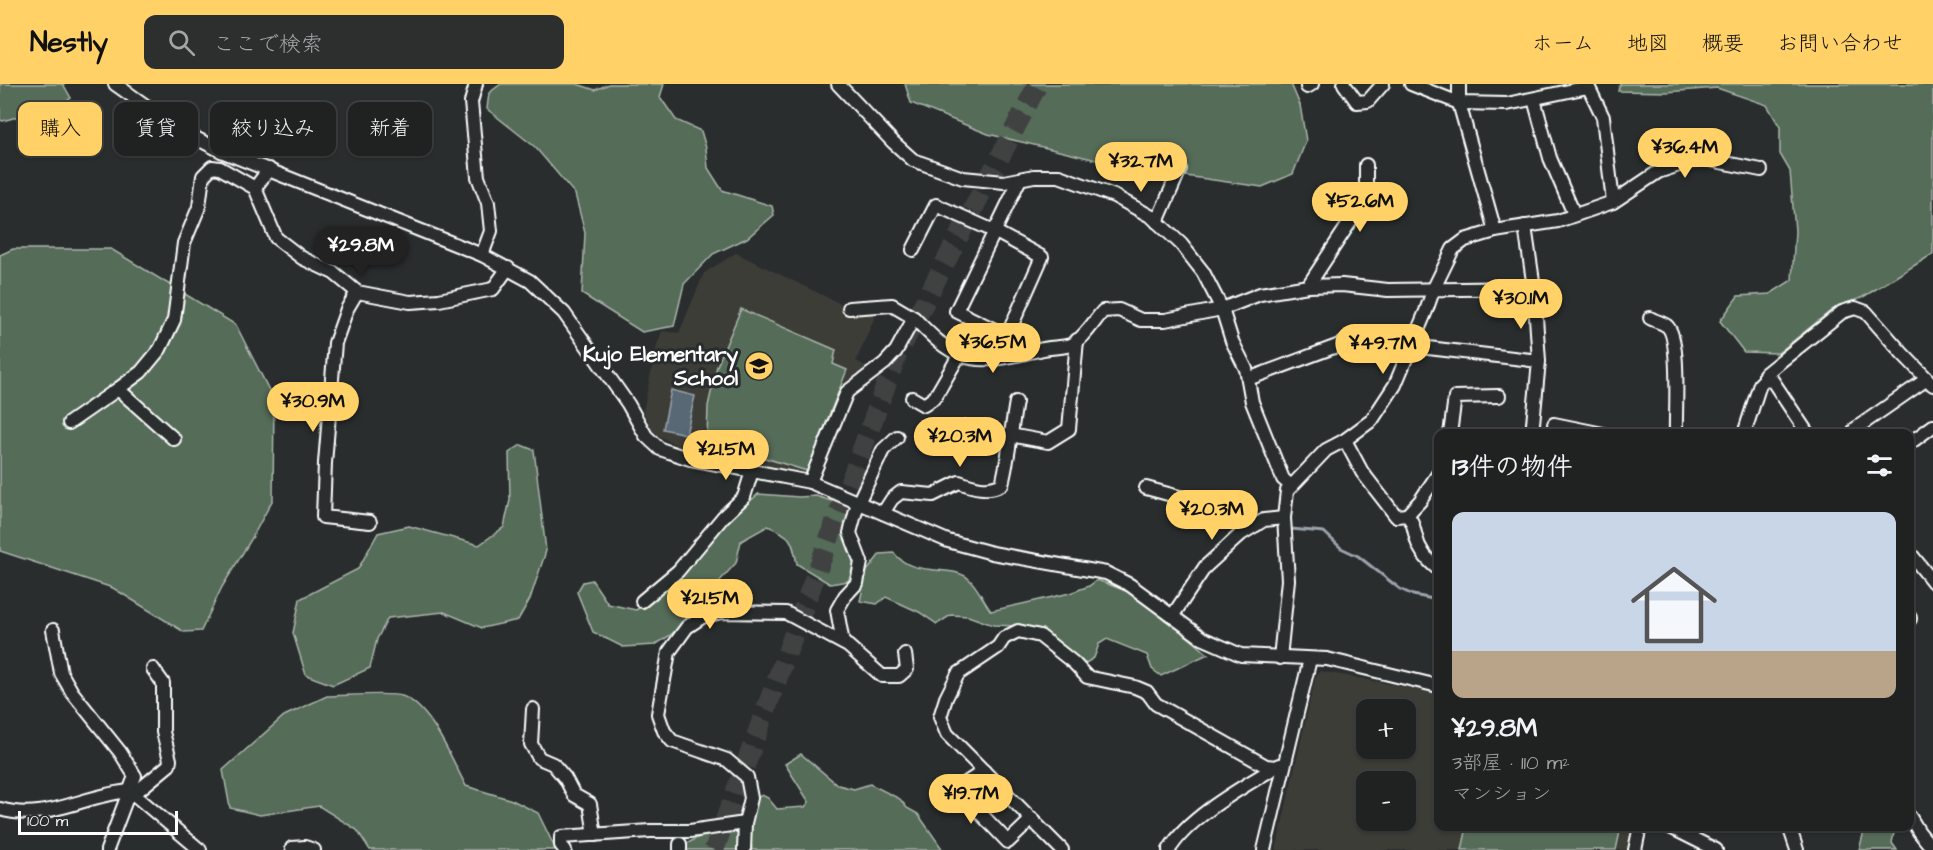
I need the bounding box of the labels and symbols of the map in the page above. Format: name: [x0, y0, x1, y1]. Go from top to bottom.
pin: ¥36.4M: [1636, 128, 1734, 179]
pin: ¥32.7M: [1092, 142, 1190, 193]
pin: ¥52.6M: [1311, 182, 1409, 233]
pin: ¥29.8M: [312, 226, 410, 277]
pin: ¥30.1M: [1472, 279, 1570, 330]
pin: ¥36.5M: [944, 323, 1042, 374]
pin: ¥49.7M: [1334, 324, 1432, 375]
place label: Kujo Elementary School: [583, 340, 739, 393]
school or university icon: Kujo Elementary School: [743, 350, 775, 382]
pin: ¥30.9M: [264, 382, 362, 433]
pin: ¥20.3M: [911, 417, 1009, 468]
pin: ¥21.5M: [677, 430, 775, 481]
pin: ¥20.3M: [1163, 490, 1261, 541]
pin: ¥21.5M: [661, 579, 759, 630]
pin: ¥19.7M: [922, 774, 1020, 825]
scale bar: [18, 808, 178, 836]

